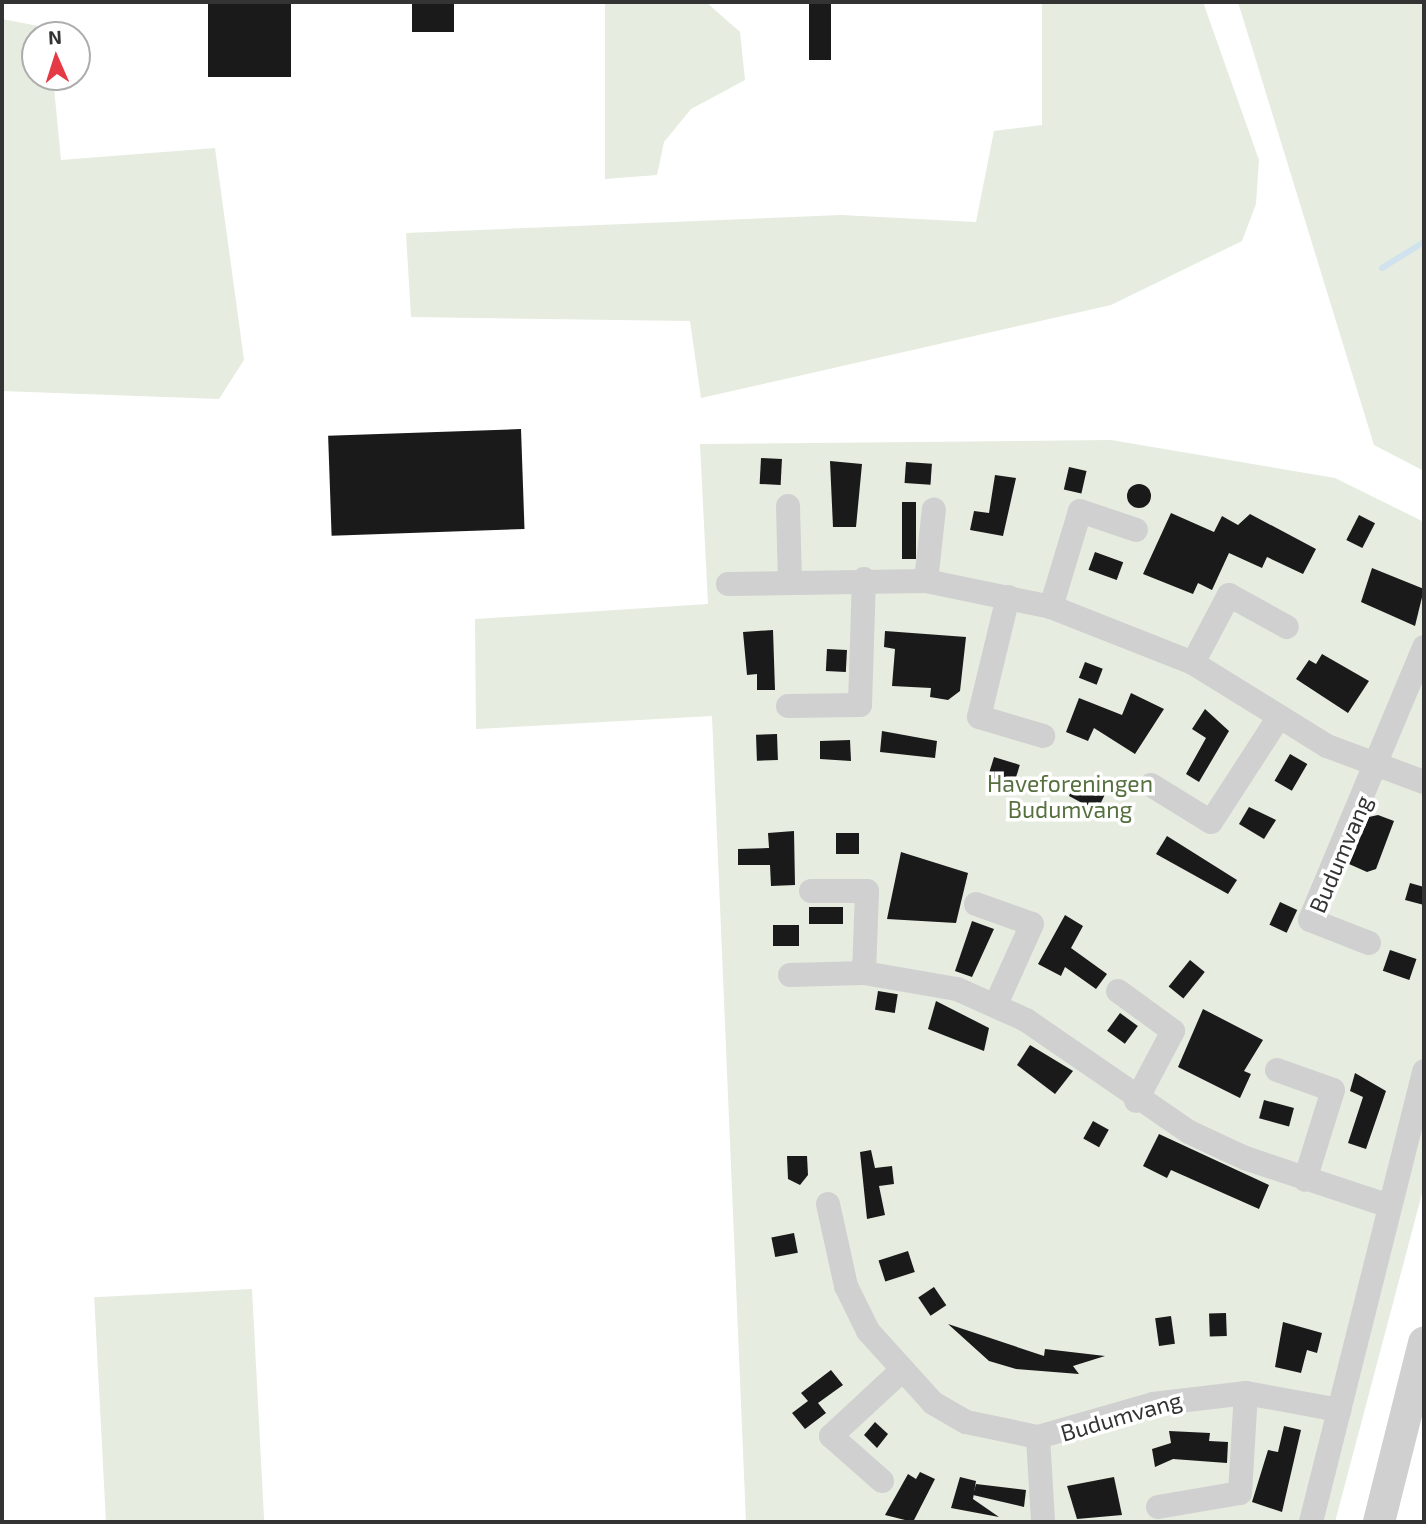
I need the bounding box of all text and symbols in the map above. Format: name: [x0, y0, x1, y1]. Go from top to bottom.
north arrow: [21, 21, 91, 91]
text: N: [48, 25, 62, 48]
park label: Haveforeningen Budumvang: [987, 769, 1153, 823]
street label: Budumvang: [1303, 791, 1377, 917]
street label: Budumvang: [1057, 1386, 1185, 1446]

